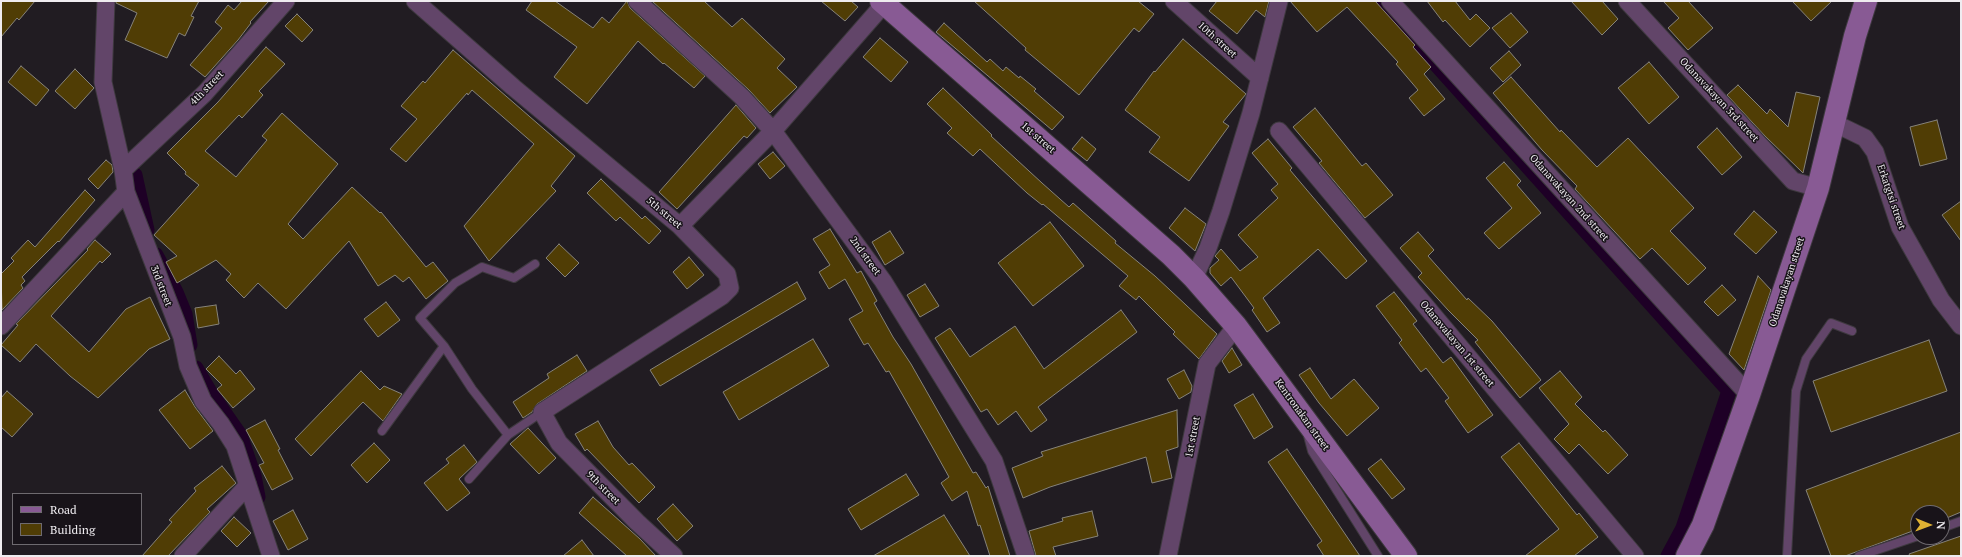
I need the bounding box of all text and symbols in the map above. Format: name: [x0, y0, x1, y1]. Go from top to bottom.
street label: 10th street: [1195, 19, 1239, 61]
street label: Odanavakayan 3rd street: [1677, 55, 1761, 145]
street label: 4th street: [188, 68, 226, 108]
street label: 1st street: [1018, 120, 1058, 156]
street label: Odanavakayan 2nd street: [1527, 152, 1611, 244]
street label: Erkatgtsi street: [1874, 163, 1908, 231]
street label: 5th street: [644, 195, 684, 231]
street label: 2nd street: [847, 234, 883, 278]
street label: Odanavakayan street: [1767, 236, 1807, 328]
street label: 3rd street: [148, 264, 174, 308]
street label: Odanavakayan 1st street: [1417, 298, 1497, 390]
street label: Kentronakan street: [1272, 377, 1332, 453]
street label: 1st street: [1183, 416, 1203, 458]
street label: 9th street: [584, 469, 622, 507]
legend: [12, 493, 142, 545]
text: Road: [50, 502, 77, 517]
north arrow: [1910, 505, 1950, 545]
text: N: [1934, 521, 1948, 529]
text: Building: [50, 522, 95, 537]

